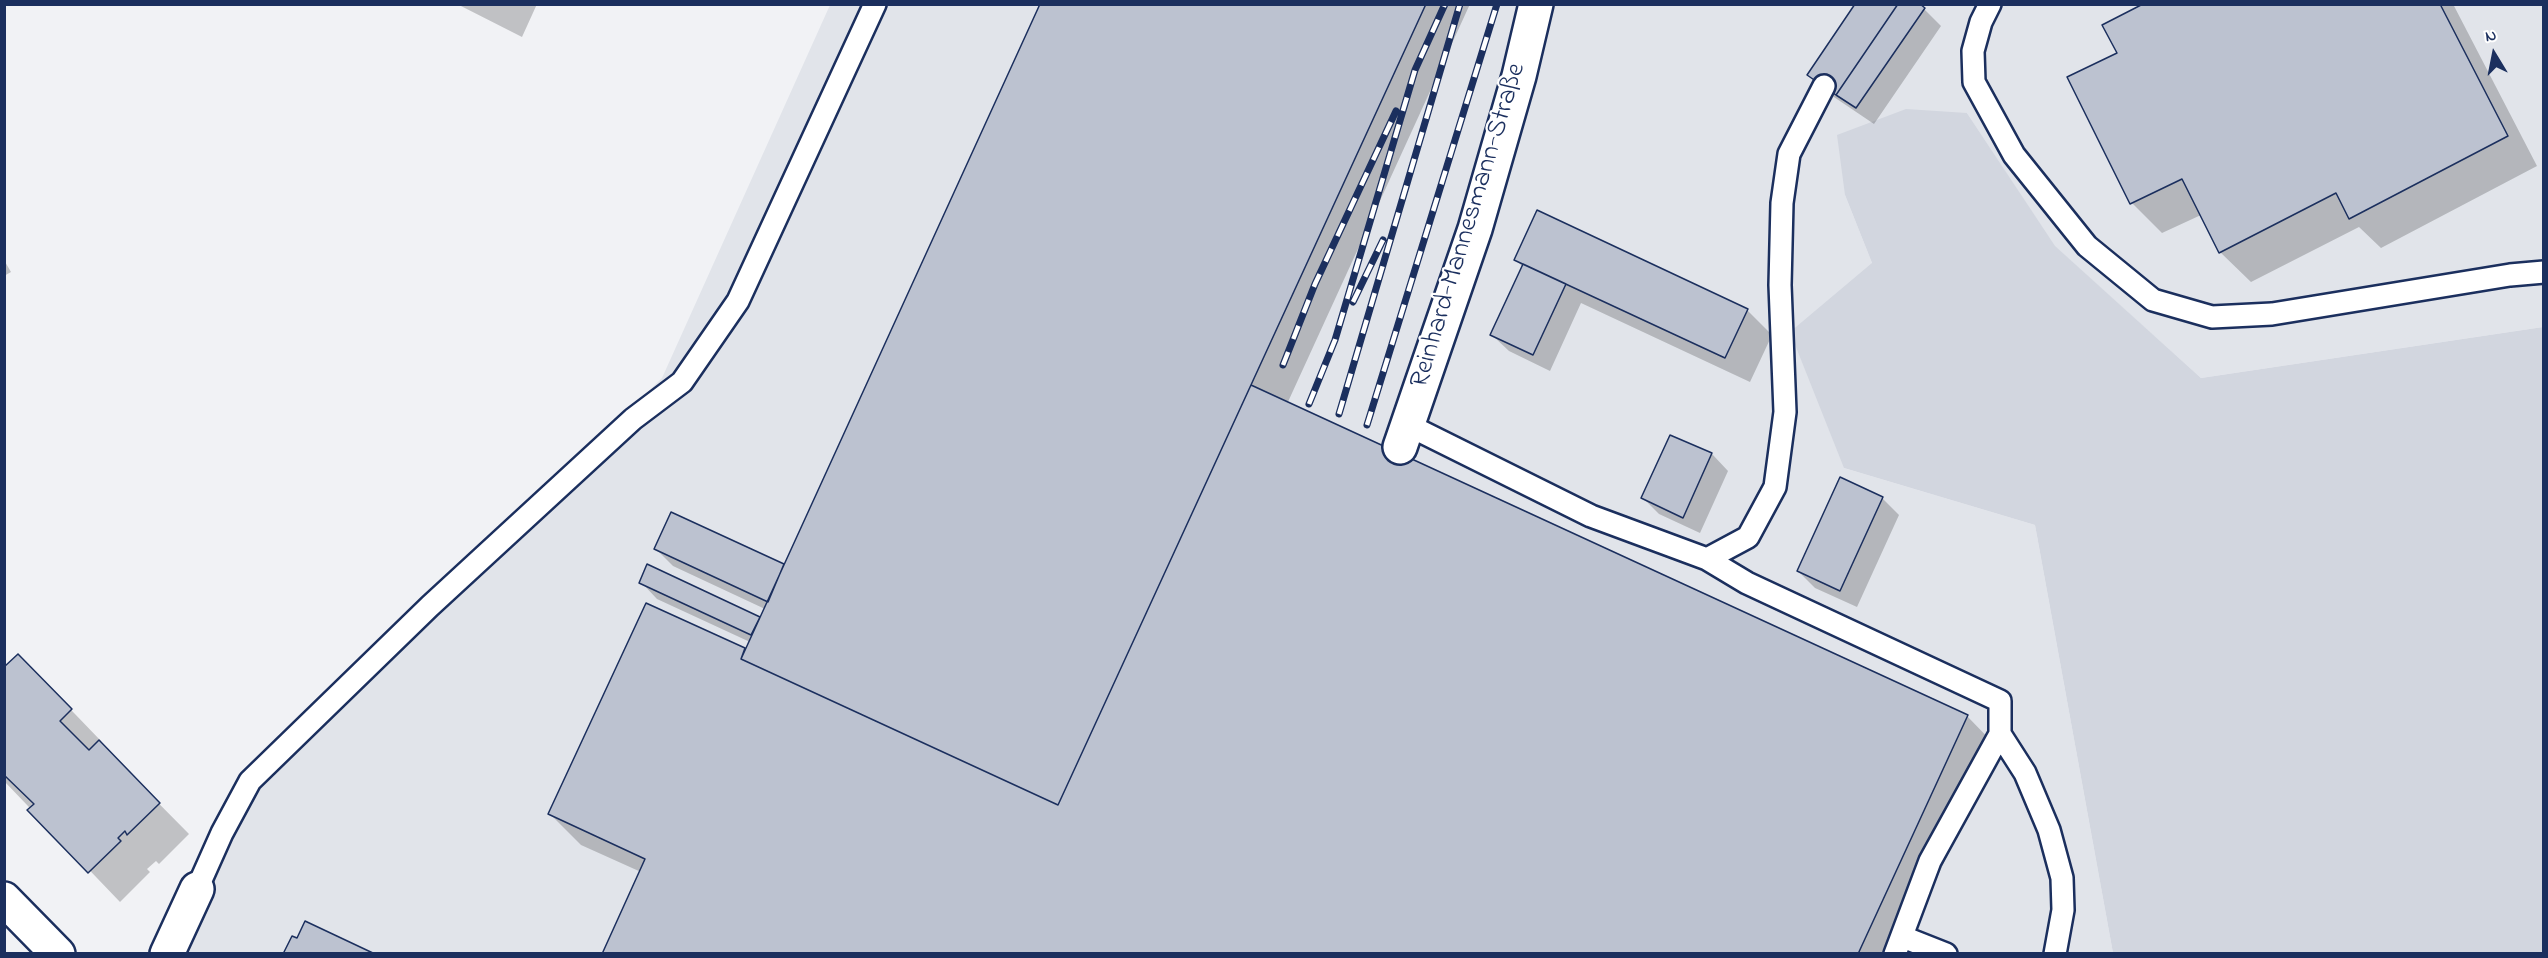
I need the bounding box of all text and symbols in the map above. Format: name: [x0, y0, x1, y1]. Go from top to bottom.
north arrow: [2464, 24, 2524, 84]
text: N: [2483, 24, 2498, 49]
street label: Reinhard-Mannesmann-Straße: [1405, 60, 1535, 392]

